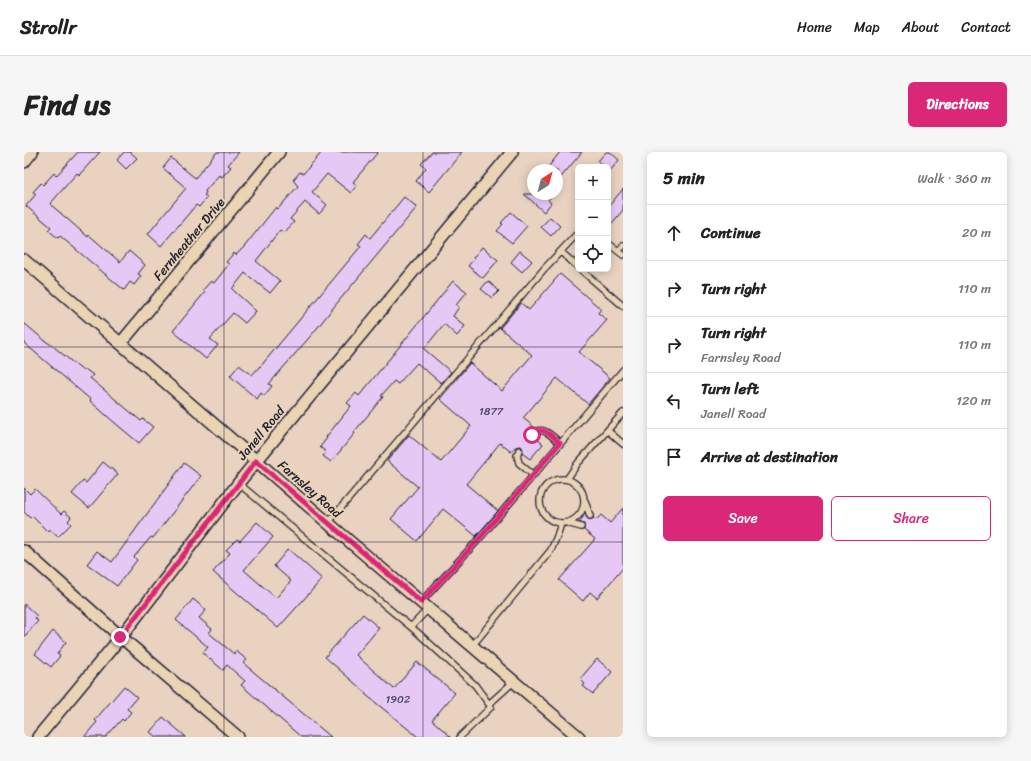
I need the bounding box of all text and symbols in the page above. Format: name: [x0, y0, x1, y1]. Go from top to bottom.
text: Strollr: [20, 11, 76, 44]
text: Home: [797, 15, 832, 40]
text: Map: [854, 15, 880, 40]
text: About: [902, 15, 939, 40]
text: Contact: [961, 15, 1011, 40]
text: Find us: [24, 80, 111, 129]
button: Directions: [908, 82, 1007, 127]
text: 5 min: [663, 163, 705, 193]
north arrow: [527, 164, 563, 200]
map controls: [575, 164, 611, 272]
button: +: [575, 164, 611, 200]
text: Walk · 360 m: [917, 167, 991, 190]
street label: Fernheather Drive: [147, 192, 231, 286]
button: −: [575, 200, 611, 236]
text: Continue: [701, 220, 761, 246]
text: 20 m: [962, 221, 991, 244]
icon: ahead: [663, 222, 685, 244]
button: locate: [575, 236, 611, 272]
text: Turn right: [701, 276, 766, 302]
text: 110 m: [958, 277, 991, 300]
icon: right: [663, 278, 685, 300]
text: Turn right: [701, 320, 766, 346]
text: 110 m: [958, 333, 991, 356]
icon: right: [663, 334, 685, 356]
text: Farnsley Road: [701, 346, 781, 369]
text: Turn left: [701, 376, 759, 402]
text: 120 m: [956, 389, 991, 412]
icon: left: [663, 390, 685, 412]
street label: Janell Road: [231, 400, 291, 466]
house number: 1877: [479, 402, 504, 421]
text: Janell Road: [701, 402, 766, 425]
route start: [523, 426, 541, 444]
text: Arrive at destination: [701, 444, 838, 470]
icon: arrive: [663, 446, 685, 468]
street label: Farnsley Road: [272, 454, 348, 525]
button: Save: [663, 496, 823, 541]
button: Share: [831, 496, 991, 541]
route end: [111, 628, 129, 646]
house number: 1902: [386, 690, 411, 709]

